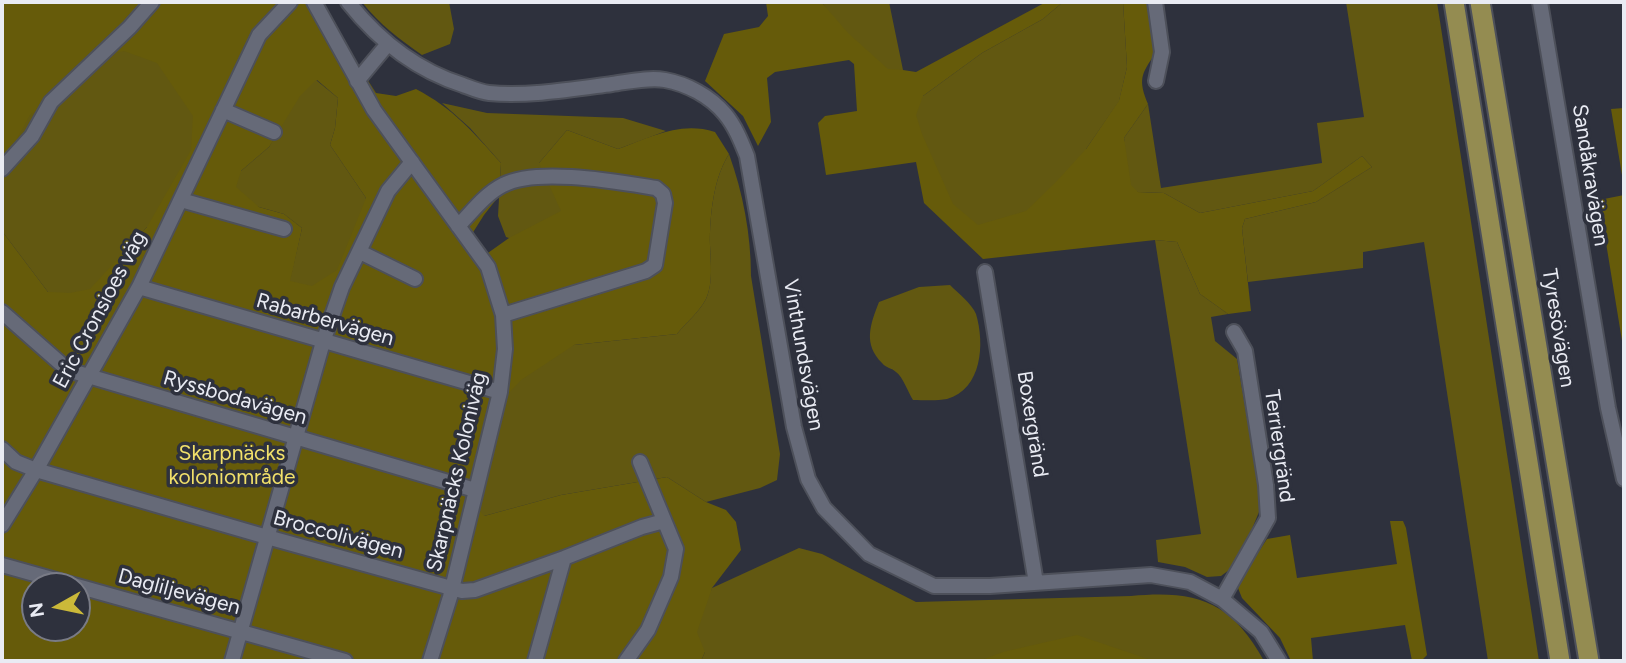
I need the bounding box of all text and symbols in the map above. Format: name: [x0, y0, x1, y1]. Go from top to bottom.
street label: Sandåkravägen: [1566, 102, 1614, 248]
street label: Eric Cronsioes väg: [48, 227, 152, 393]
street label: Tyresövägen: [1536, 267, 1580, 389]
street label: Vinthundsvägen: [777, 277, 829, 433]
street label: Rabarbervägen: [253, 288, 397, 352]
street label: Ryssbodavägen: [160, 365, 310, 431]
street label: Boxergränd: [1011, 369, 1053, 479]
street label: Skarpnäcks Koloniväg: [422, 370, 492, 574]
street label: Terriergränd: [1259, 388, 1299, 504]
park label: Skarpnäcks koloniområde: [168, 441, 296, 491]
street label: Broccolivägen: [270, 506, 406, 564]
street label: Dagliljevägen: [115, 564, 243, 620]
north arrow: [21, 572, 91, 642]
text: N: [24, 601, 49, 619]

